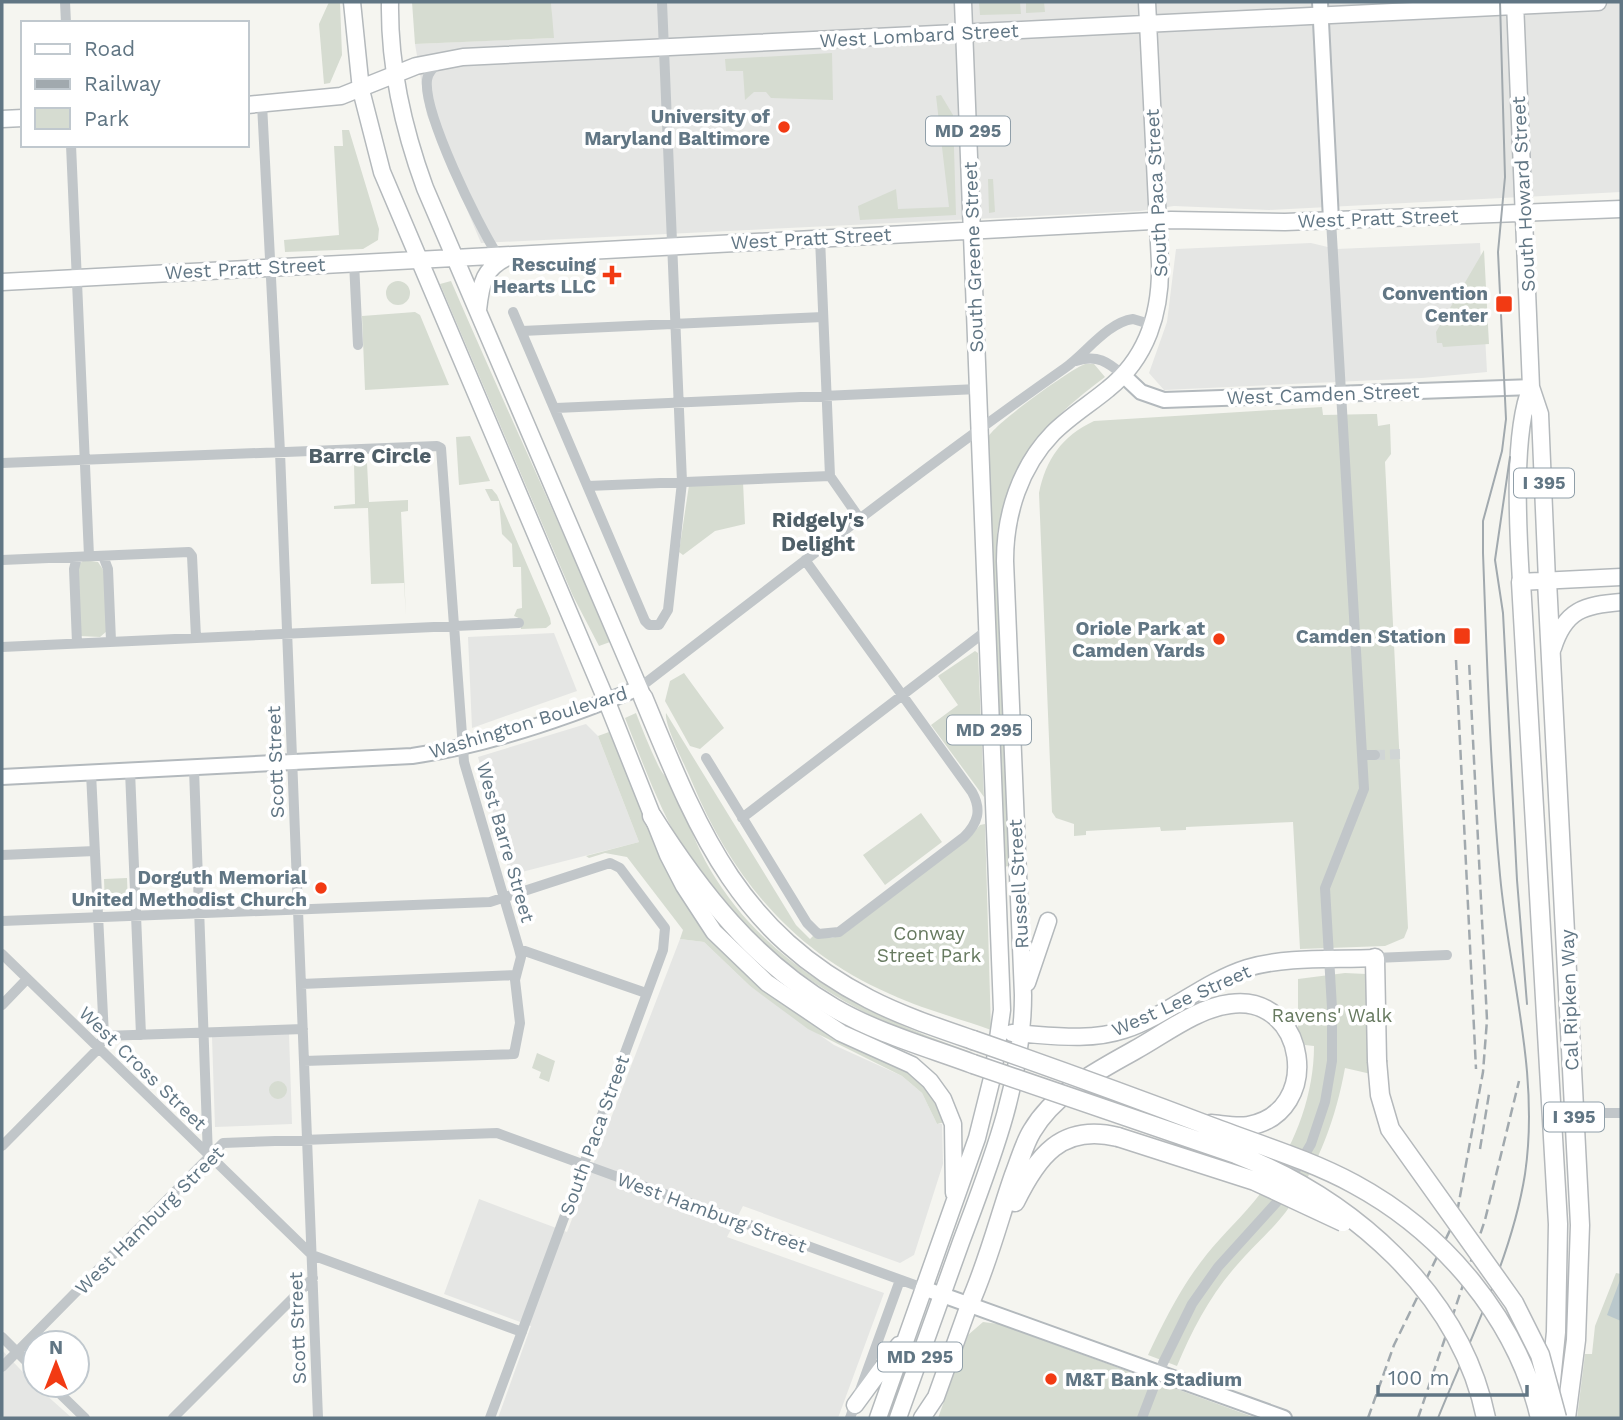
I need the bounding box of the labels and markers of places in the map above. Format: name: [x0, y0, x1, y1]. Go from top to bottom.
place label: University of Maryland Baltimore: [584, 105, 770, 150]
marker: University of Maryland Baltimore: [776, 119, 792, 135]
place label: Rescuing Hearts LLC: [493, 253, 596, 298]
marker: Rescuing Hearts LLC: [602, 265, 622, 285]
place label: Convention Center: [1382, 282, 1489, 327]
marker: Convention Center: [1494, 294, 1514, 314]
place label: Oriole Park at Camden Yards: [1072, 617, 1206, 662]
place label: Camden Station: [1296, 625, 1446, 648]
marker: Camden Station: [1452, 626, 1472, 646]
marker: Oriole Park at Camden Yards: [1211, 631, 1227, 647]
place label: Dorguth Memorial United Methodist Church: [71, 866, 308, 911]
marker: Dorguth Memorial United Methodist Church: [313, 880, 329, 896]
place label: M&T Bank Stadium: [1065, 1368, 1242, 1391]
marker: M&T Bank Stadium: [1043, 1371, 1059, 1387]

